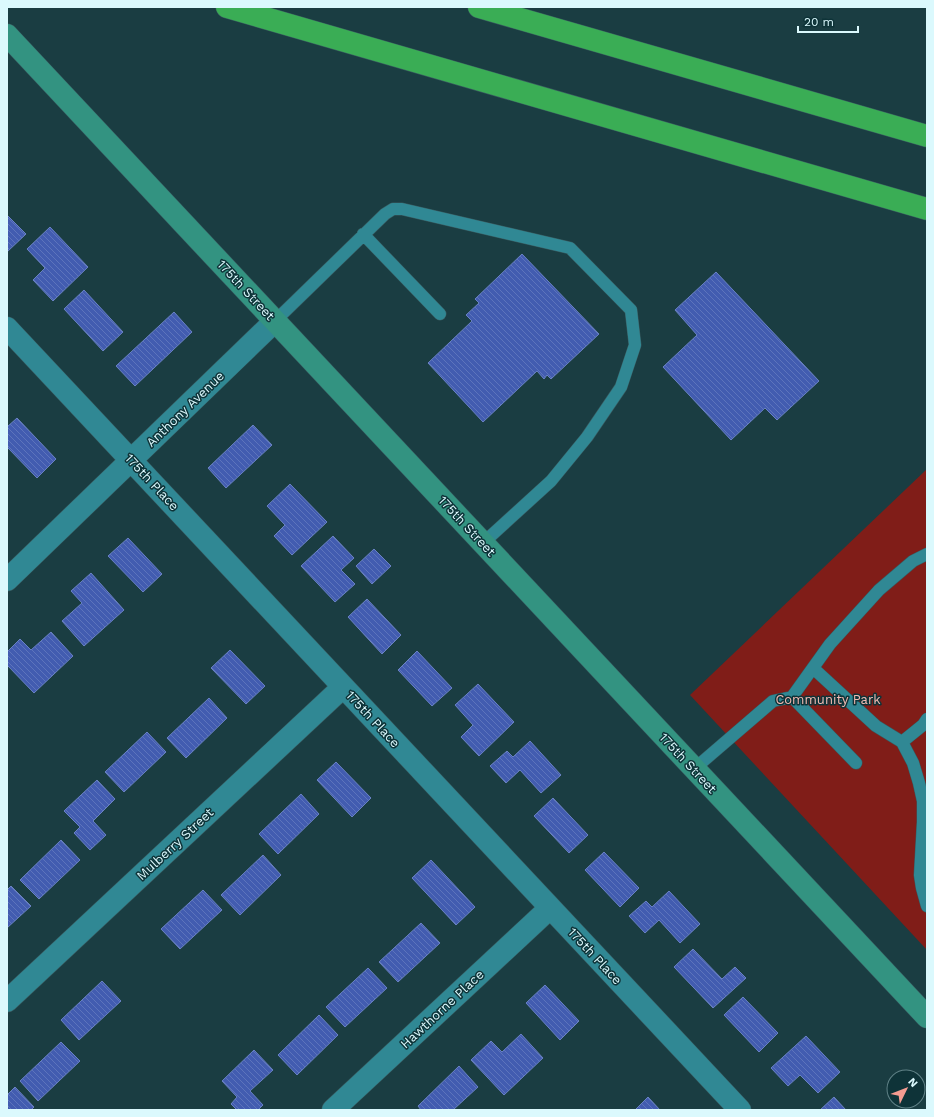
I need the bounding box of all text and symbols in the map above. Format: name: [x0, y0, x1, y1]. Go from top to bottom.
scale bar: [798, 8, 858, 34]
text: 20 m: [804, 15, 834, 29]
street label: 175th Street: [214, 257, 278, 324]
street label: Anthony Avenue: [143, 368, 227, 450]
street label: 175th Place: [122, 451, 182, 513]
street label: 175th Street: [435, 493, 499, 560]
street label: 175th Place: [343, 688, 403, 750]
park label: Community Park: [775, 692, 881, 707]
street label: 175th Street: [656, 730, 720, 797]
street label: Mulberry Street: [134, 804, 217, 883]
street label: 175th Place: [565, 925, 625, 987]
street label: Hawthorne Place: [397, 967, 487, 1051]
north arrow: [886, 1069, 926, 1109]
text: N: [905, 1075, 920, 1090]

